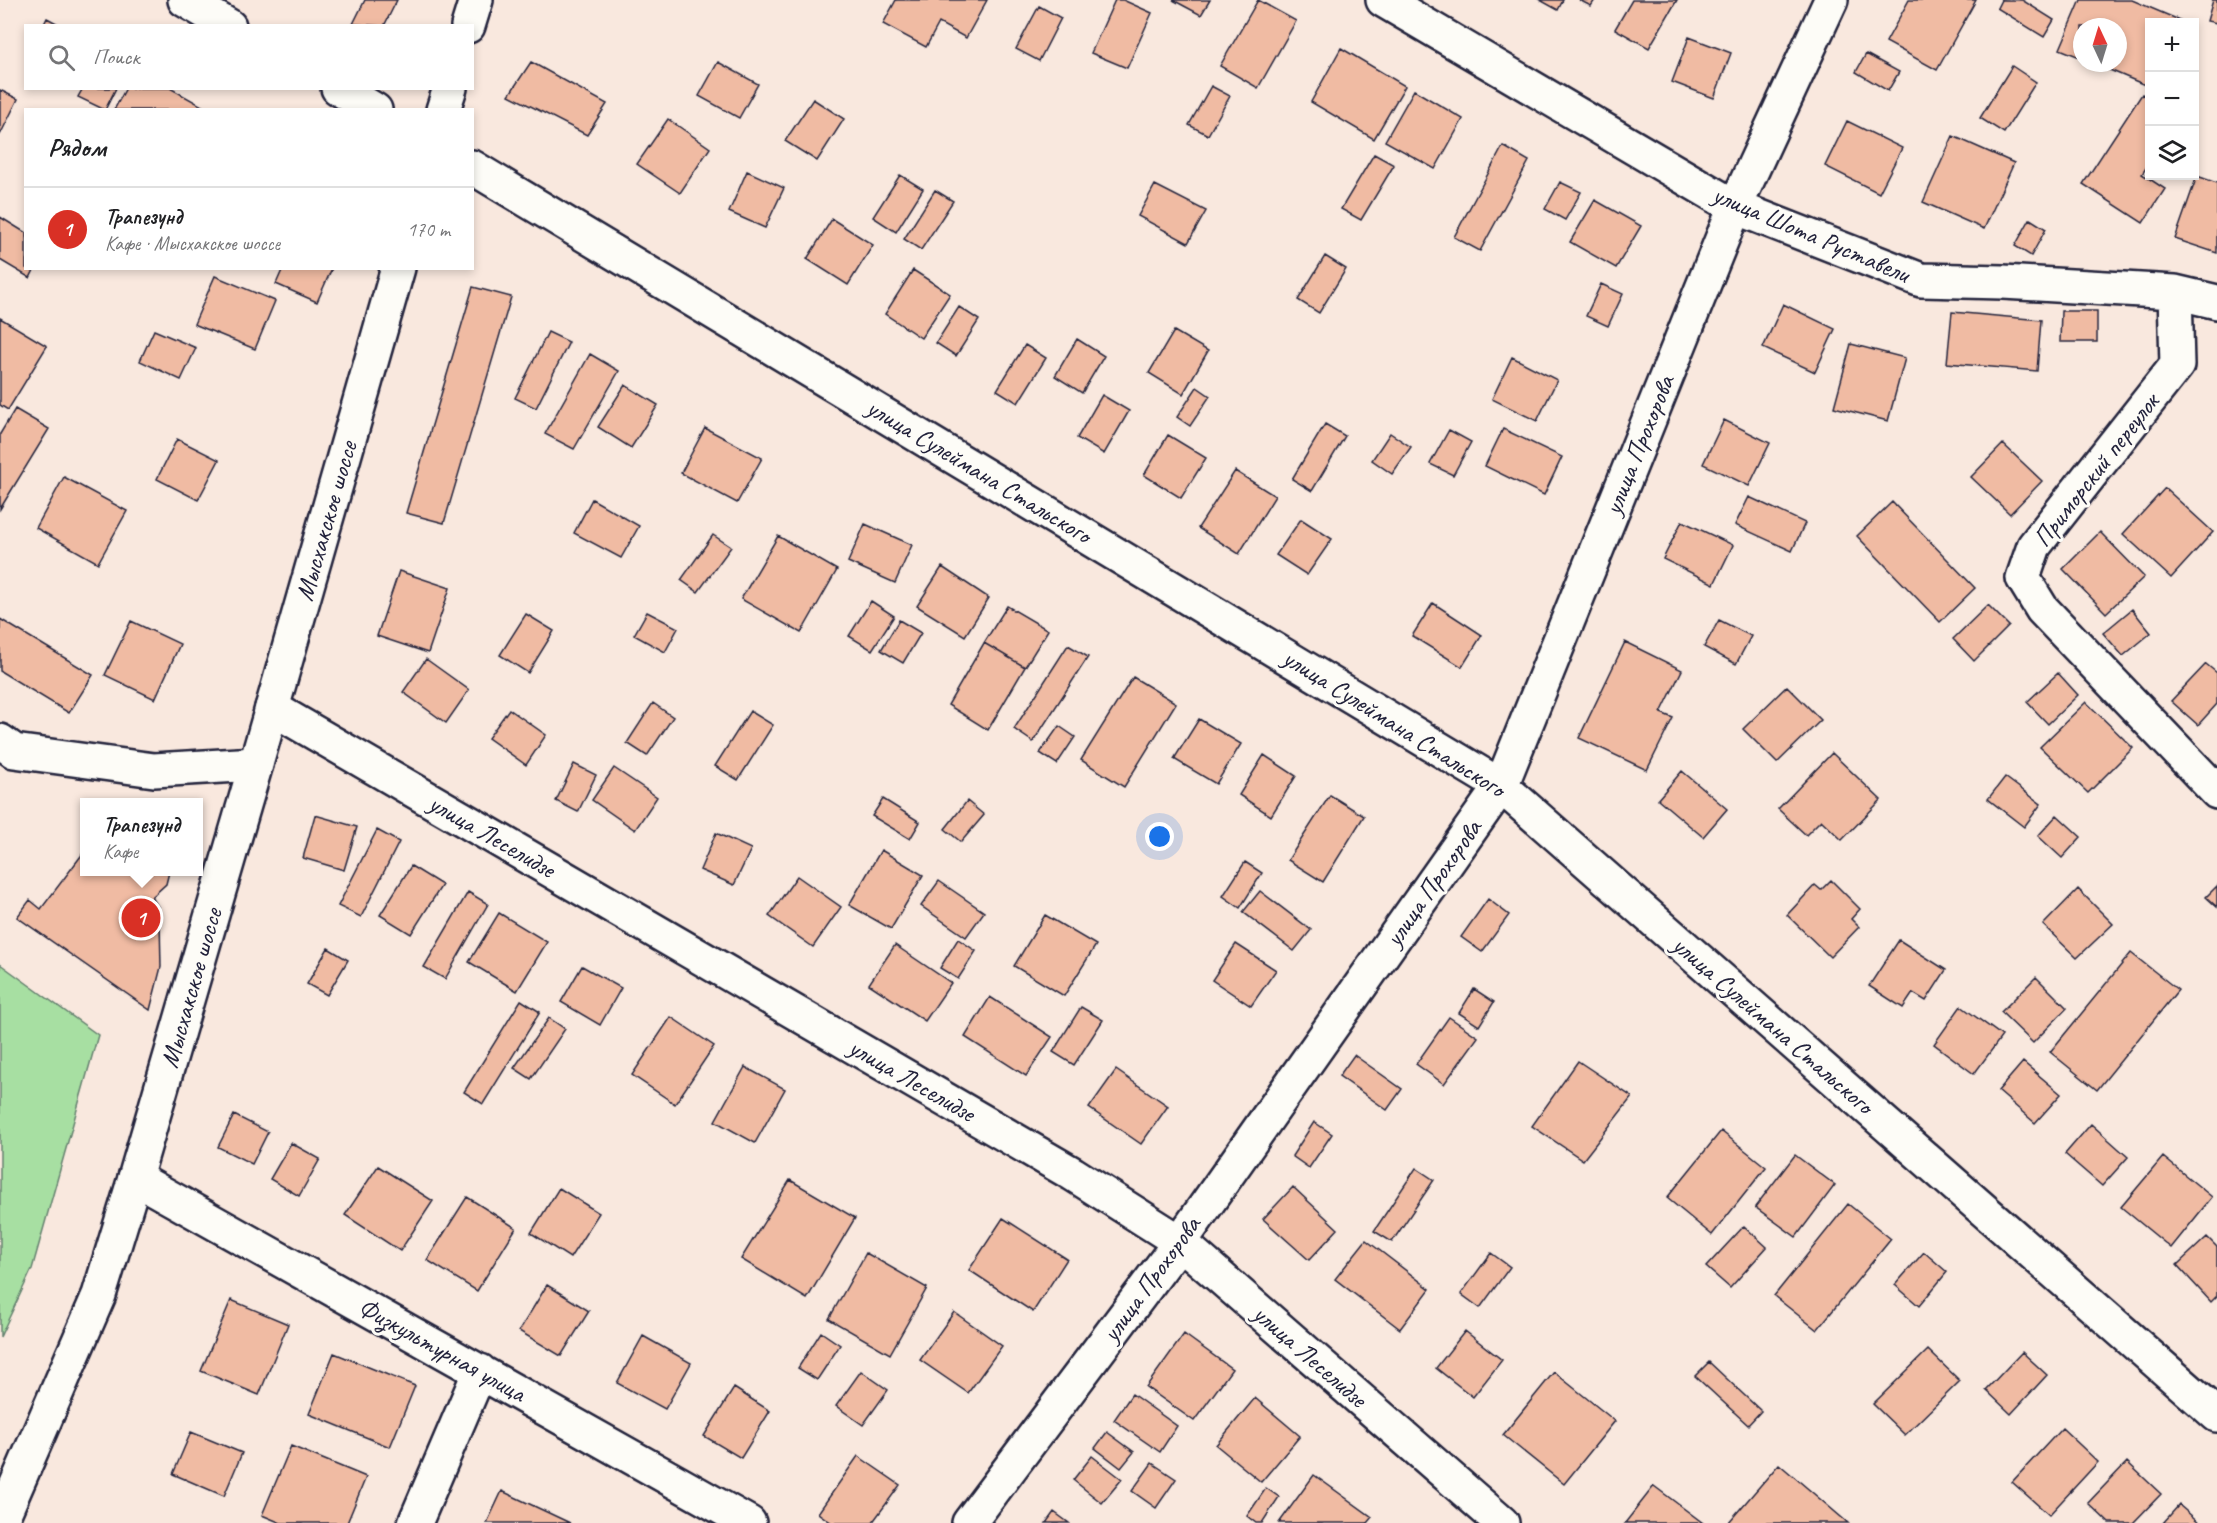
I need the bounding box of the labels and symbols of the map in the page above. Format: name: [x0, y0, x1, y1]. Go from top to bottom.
north arrow: [2073, 18, 2127, 72]
street label: улица Шота Руставели: [1706, 177, 1917, 291]
street label: улица Прохорова: [1595, 369, 1683, 521]
street label: Приморский переулок: [2026, 385, 2168, 554]
street label: улица Сулеймана Стальского: [859, 390, 1100, 553]
street label: Мысхакское шоссе: [288, 436, 365, 604]
street label: улица Сулеймана Стальского: [1275, 640, 1514, 806]
street label: улица Леселидзе: [421, 786, 563, 887]
street label: улица Прохорова: [1376, 812, 1490, 954]
your location: [1145, 822, 1174, 851]
pin: 1: [122, 896, 160, 940]
street label: Мысхакское шоссе: [153, 903, 230, 1071]
street label: улица Сулеймана Стальского: [1664, 927, 1883, 1123]
street label: улица Леселидзе: [841, 1030, 983, 1131]
street label: улица Прохорова: [1093, 1208, 1209, 1350]
street label: Физкультурная улица: [352, 1290, 533, 1411]
street label: улица Леселидзе: [1245, 1296, 1376, 1416]

